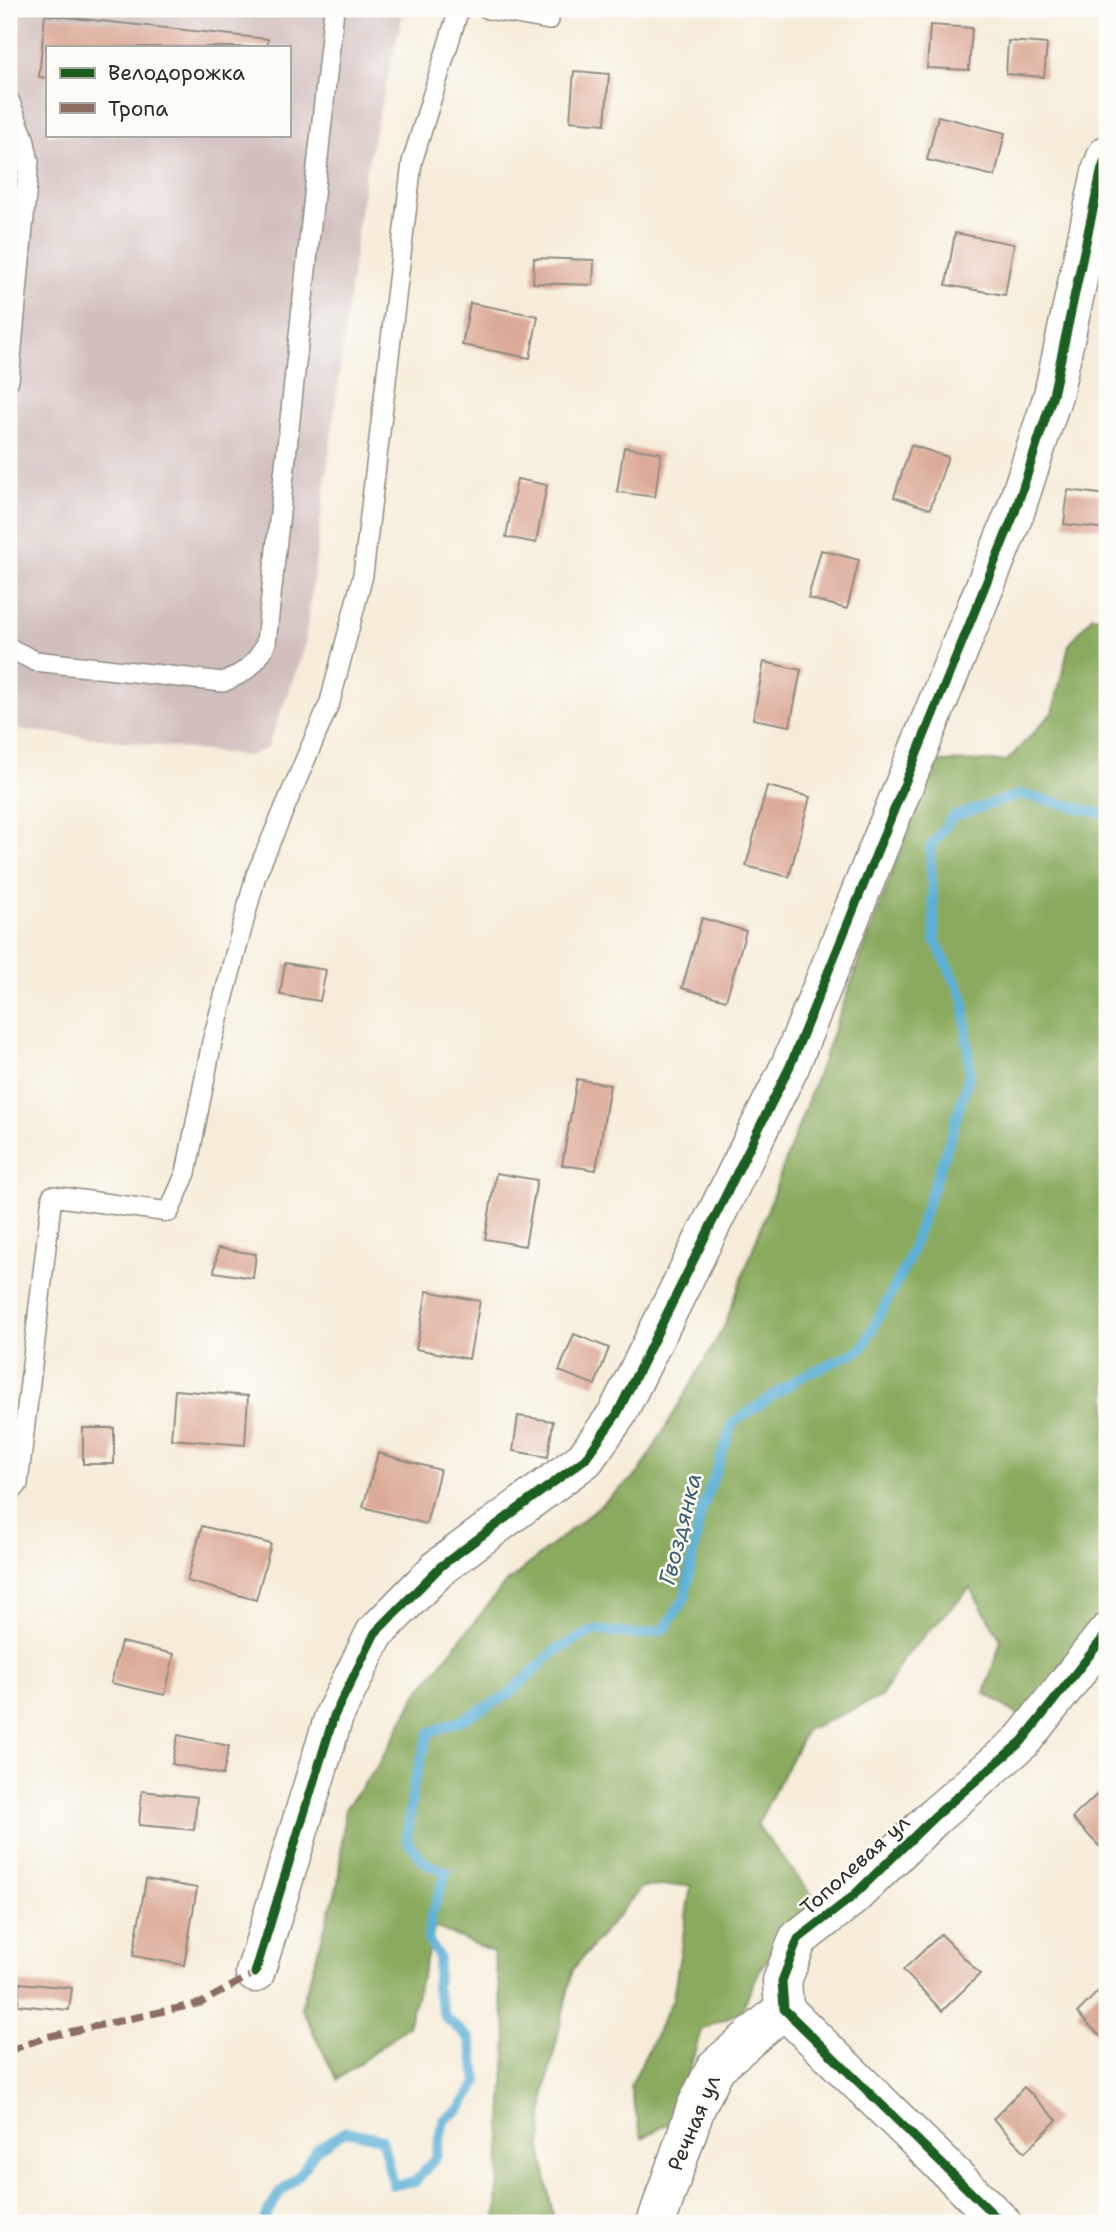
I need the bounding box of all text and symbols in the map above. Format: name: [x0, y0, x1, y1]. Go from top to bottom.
legend: [46, 46, 290, 136]
text: Велодорожка: [108, 59, 245, 87]
text: Тропа: [108, 95, 168, 123]
water label: Гвоздянка: [652, 1470, 708, 1588]
street label: Тополевая ул: [795, 1808, 916, 1921]
street label: Речная ул: [661, 2070, 727, 2175]

